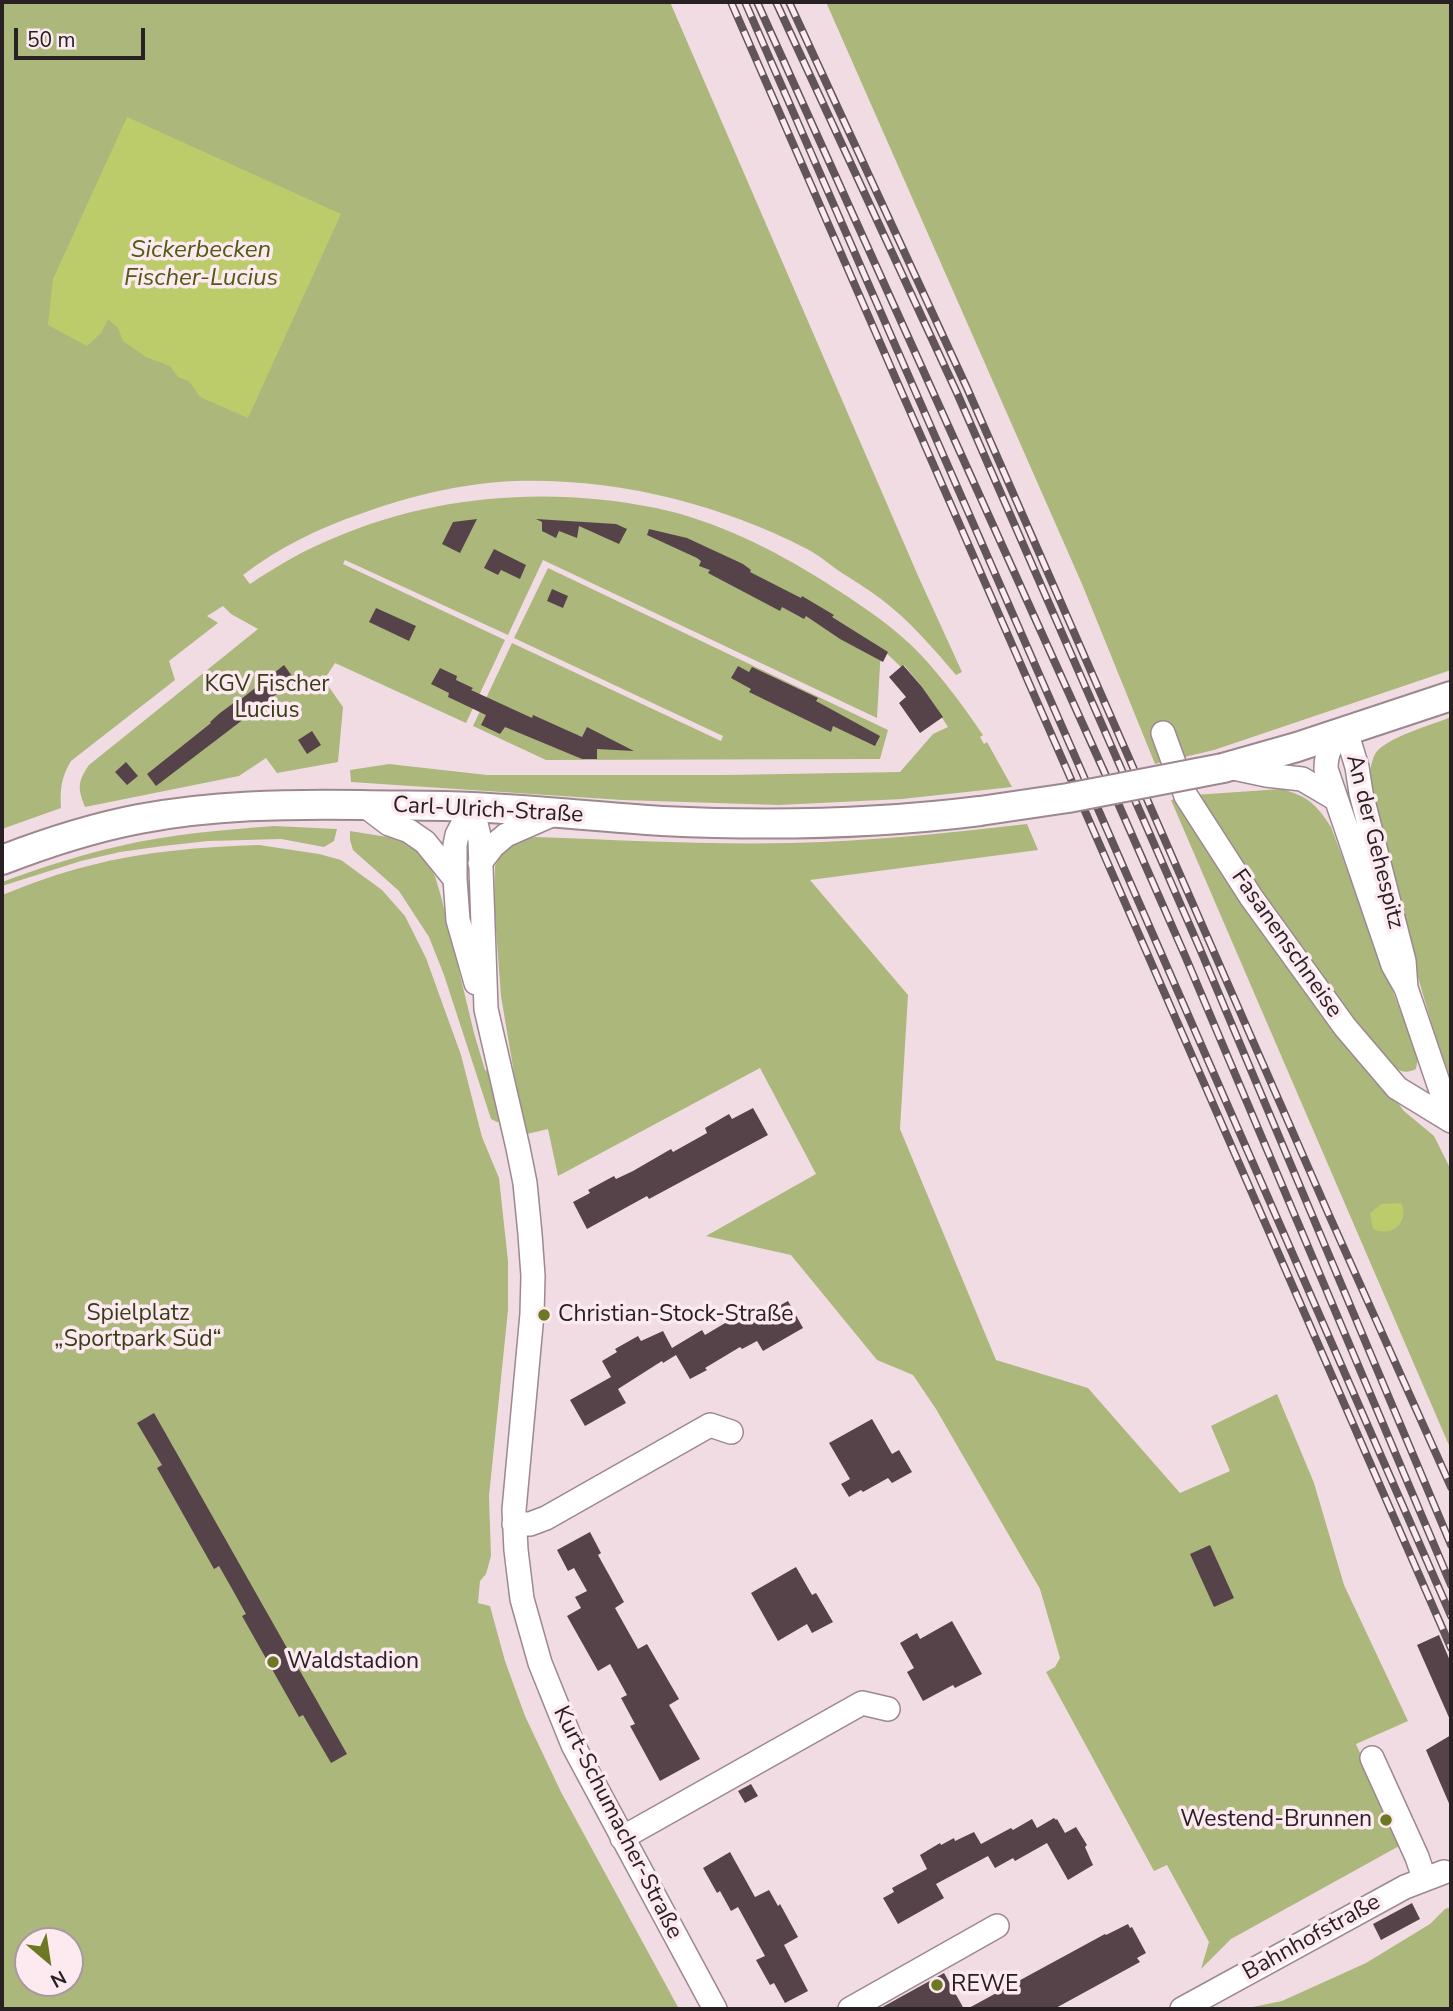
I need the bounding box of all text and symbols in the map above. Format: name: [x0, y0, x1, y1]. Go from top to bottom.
scale bar: [18, 14, 149, 58]
text: 50 m: [27, 26, 76, 54]
water label: Sickerbecken Fischer-Lucius: [124, 237, 278, 293]
park label: KGV Fischer Lucius: [204, 671, 330, 725]
street label: An der Gehespitz: [1339, 752, 1409, 932]
street label: Carl-Ulrich-Straße: [392, 792, 584, 830]
street label: Fasanenschneise: [1225, 865, 1347, 1023]
park label: Spielplatz „Sportpark Süd“: [54, 1300, 222, 1354]
place label: Christian-Stock-Straße: [558, 1301, 793, 1329]
marker: Christian-Stock-Straße: [536, 1307, 552, 1323]
place label: Waldstadion: [287, 1648, 419, 1676]
marker: Waldstadion: [265, 1654, 281, 1670]
street label: Kurt-Schumacher-Straße: [546, 1702, 688, 1944]
place label: Westend-Brunnen: [1180, 1806, 1372, 1834]
marker: Westend-Brunnen: [1378, 1812, 1394, 1828]
street label: Bahnhofstraße: [1238, 1889, 1386, 1987]
north arrow: [14, 1927, 84, 1997]
text: N: [46, 1964, 71, 1993]
place label: REWE: [951, 1971, 1018, 1999]
marker: REWE: [929, 1977, 945, 1993]

